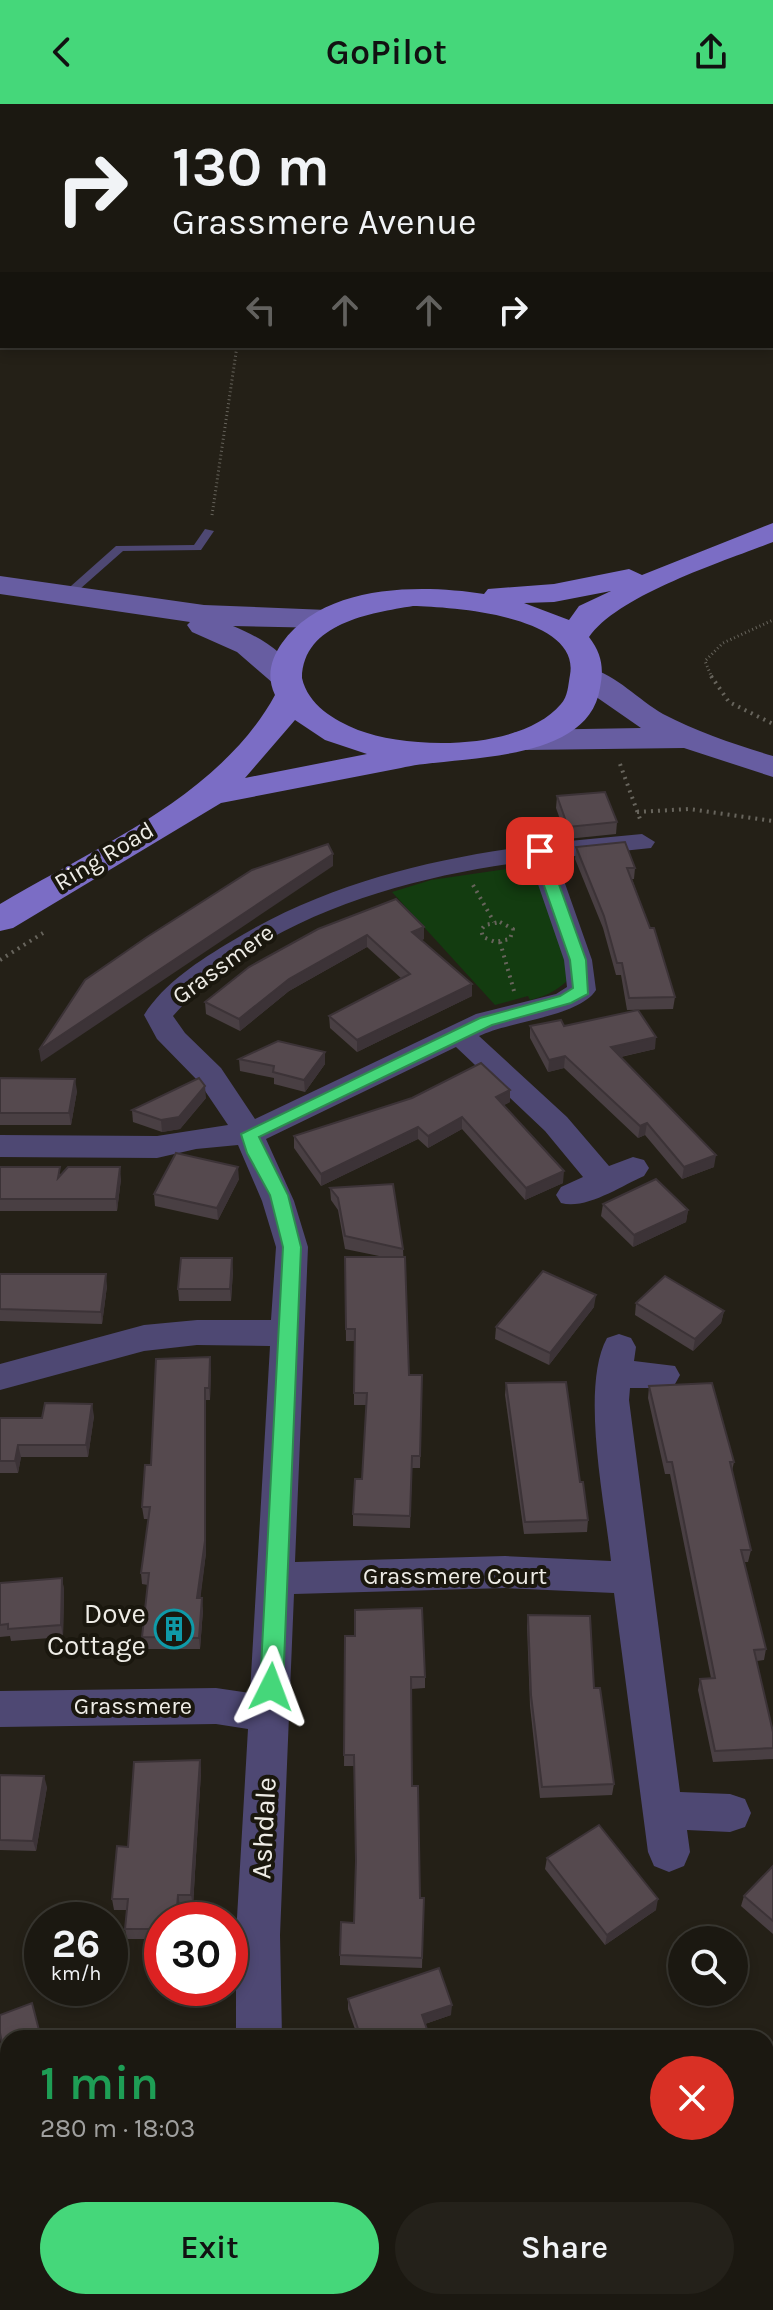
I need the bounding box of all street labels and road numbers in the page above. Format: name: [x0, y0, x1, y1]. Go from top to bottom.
street label: Ring Road: [49, 815, 159, 897]
street label: Grassmere: [167, 918, 279, 1010]
street label: Grassmere Court: [363, 1562, 547, 1590]
street label: Grassmere: [74, 1692, 192, 1720]
street label: Ashdale: [244, 1776, 283, 1880]

